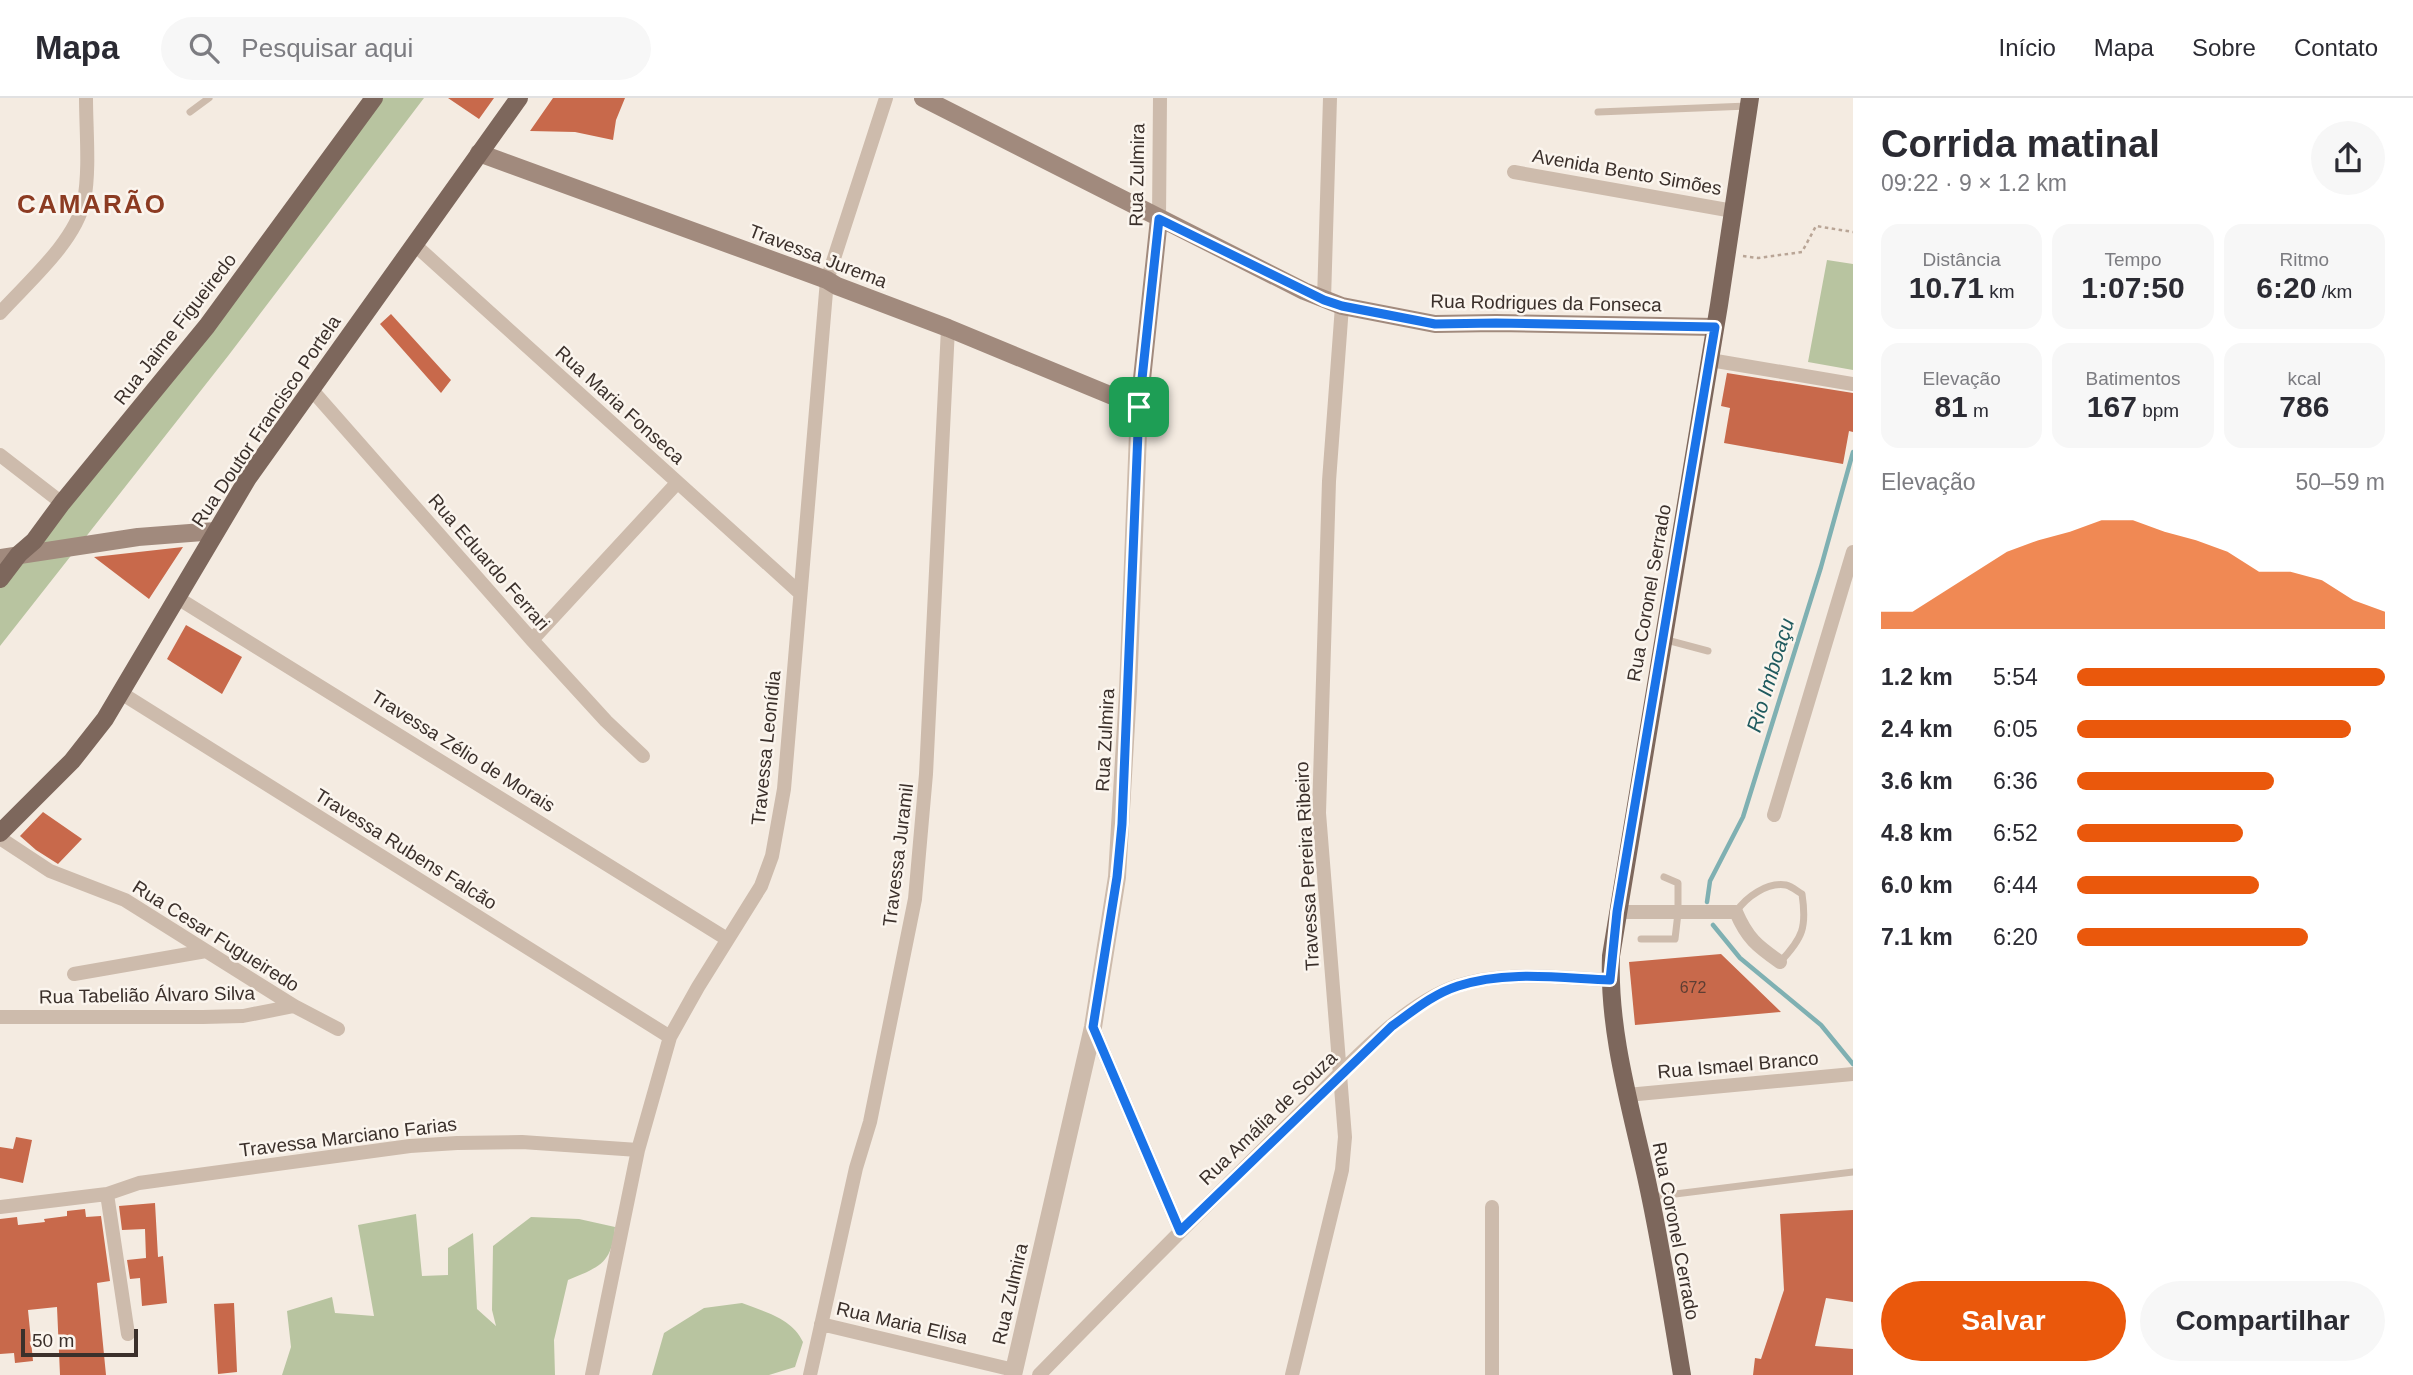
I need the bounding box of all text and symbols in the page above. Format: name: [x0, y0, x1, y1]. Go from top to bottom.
search box: [161, 17, 651, 80]
text: Mapa: [35, 29, 119, 66]
icon: search: [185, 29, 223, 67]
text: Pesquisar aqui: [241, 33, 413, 63]
text: Início: [1998, 34, 2056, 61]
text: Mapa: [2094, 34, 2154, 61]
text: Sobre: [2192, 34, 2256, 61]
text: Contato: [2294, 34, 2378, 61]
button: share: [2311, 121, 2385, 195]
street label: Rua Zulmira: [1126, 123, 1148, 227]
text: Corrida matinal: [1881, 123, 2160, 165]
street label: Avenida Bento Simões: [1531, 145, 1723, 199]
text: 09:22 · 9 × 1.2 km: [1881, 170, 2067, 196]
district label: CAMARÃO: [17, 189, 167, 219]
street label: Travessa Jurema: [746, 220, 890, 292]
street label: Rua Jaime Figueiredo: [110, 249, 240, 409]
text: Distância: [1923, 249, 2001, 270]
text: Tempo: [2104, 249, 2162, 270]
text: Ritmo: [2280, 249, 2329, 270]
text: 10.71: [1909, 271, 1984, 304]
text: 1:07:50: [2081, 271, 2185, 304]
text: 6:20: [2256, 271, 2316, 304]
text: km: [1984, 281, 2015, 302]
text: /km: [2316, 281, 2352, 302]
street label: Rua Rodrigues da Fonseca: [1430, 290, 1662, 316]
street label: Rua Doutor Francisco Portela: [187, 311, 345, 531]
street label: Rua Maria Fonseca: [551, 342, 689, 469]
text: Elevação: [1923, 368, 2001, 389]
text: Batimentos: [2085, 368, 2181, 389]
text: kcal: [2287, 368, 2321, 389]
pin: [1109, 377, 1169, 437]
icon: arrive: [1120, 388, 1158, 426]
text: 81: [1934, 390, 1968, 423]
text: 167: [2087, 390, 2137, 423]
text: 786: [2279, 390, 2329, 423]
text: m: [1968, 400, 1989, 421]
text: bpm: [2137, 400, 2179, 421]
text: Elevação: [1881, 469, 1976, 495]
text: 50–59 m: [2295, 469, 2385, 495]
street label: Rua Eduardo Ferrari: [424, 490, 554, 634]
street label: Rua Coronel Serrado: [1623, 503, 1675, 683]
water label: Rio Imboaçu: [1742, 615, 1798, 735]
text: 1.2 km: [1881, 664, 1953, 690]
text: 5:54: [1993, 664, 2038, 690]
street label: Travessa Leonídia: [747, 669, 785, 826]
street label: Travessa Zélio de Morais: [367, 686, 559, 816]
street label: Rua Zulmira: [1092, 687, 1118, 792]
text: 2.4 km: [1881, 716, 1953, 742]
text: 6:05: [1993, 716, 2038, 742]
street label: Travessa Pereira Ribeiro: [1291, 761, 1323, 971]
text: 3.6 km: [1881, 768, 1953, 794]
text: 6:36: [1993, 768, 2038, 794]
street label: Travessa Juramil: [879, 782, 917, 928]
street label: Travessa Rubens Falcão: [311, 784, 501, 914]
text: 4.8 km: [1881, 820, 1953, 846]
text: 6:52: [1993, 820, 2038, 846]
text: 6.0 km: [1881, 872, 1953, 898]
text: 6:44: [1993, 872, 2038, 898]
street label: Rua Cesar Fugueiredo: [129, 876, 303, 996]
text: 7.1 km: [1881, 924, 1953, 950]
text: 6:20: [1993, 924, 2038, 950]
house number: 672: [1680, 979, 1706, 996]
street label: Rua Tabelião Álvaro Silva: [39, 983, 256, 1007]
street label: Rua Amália de Souza: [1195, 1047, 1341, 1189]
street label: Rua Ismael Branco: [1657, 1047, 1819, 1083]
street label: Travessa Marciano Farias: [238, 1113, 458, 1161]
street label: Rua Coronel Cerrado: [1648, 1140, 1704, 1322]
street label: Rua Zulmira: [988, 1241, 1032, 1347]
button: Salvar: [1881, 1281, 2126, 1361]
button: Compartilhar: [2140, 1281, 2385, 1361]
street label: Rua Maria Elisa: [834, 1298, 970, 1348]
scale bar: [21, 1326, 138, 1358]
text: 50 m: [32, 1330, 74, 1351]

